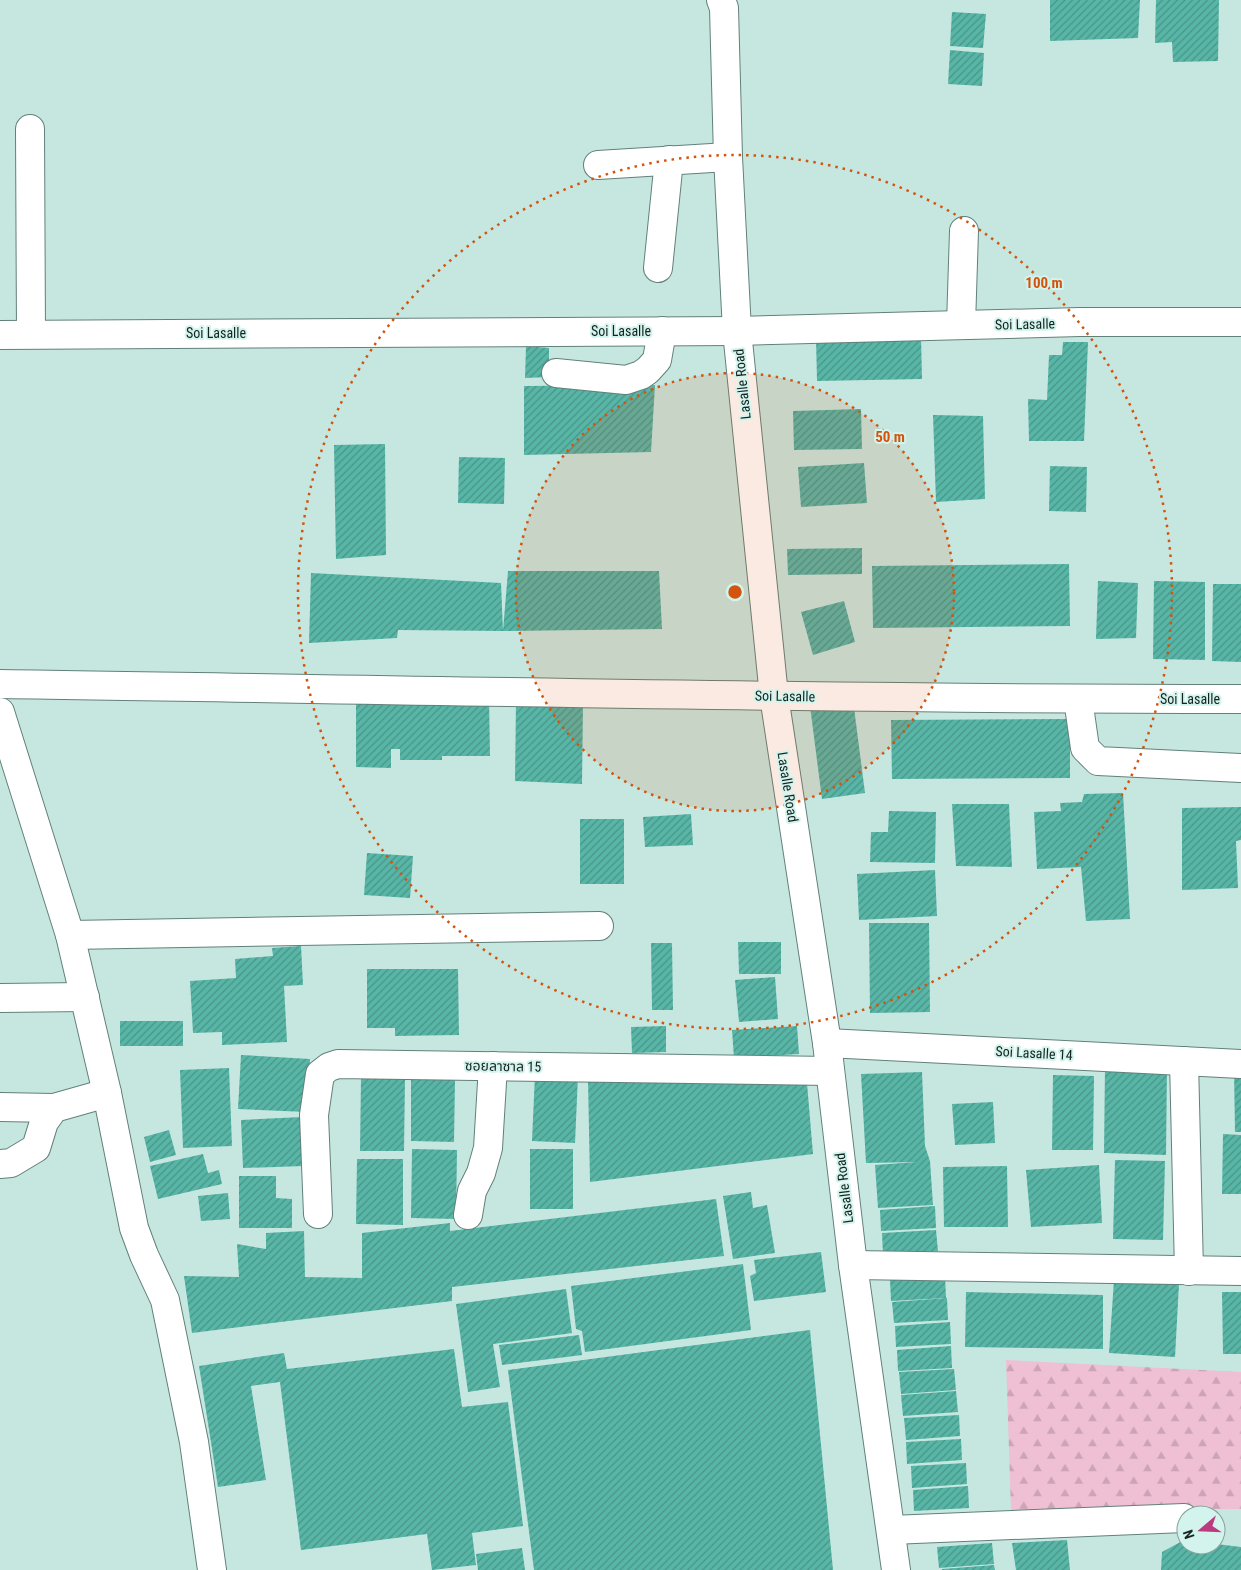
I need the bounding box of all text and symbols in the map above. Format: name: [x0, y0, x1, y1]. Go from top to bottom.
text: 100 m: [1025, 274, 1063, 292]
street label: Soi Lasalle: [995, 315, 1056, 333]
street label: Soi Lasalle: [591, 323, 652, 339]
street label: Soi Lasalle: [186, 325, 247, 341]
street label: Lasalle Road: [730, 348, 754, 420]
text: 50 m: [875, 428, 905, 446]
centre of rings: [726, 583, 744, 601]
street label: Soi Lasalle: [755, 687, 816, 705]
street label: Soi Lasalle: [1160, 691, 1221, 707]
street label: Lasalle Road: [775, 751, 801, 823]
street label: Soi Lasalle 14: [995, 1043, 1073, 1063]
street label: ซอยลาซาล 15: [465, 1057, 541, 1075]
street label: Lasalle Road: [832, 1152, 856, 1224]
north arrow: [1176, 1505, 1226, 1555]
text: N: [1180, 1528, 1198, 1541]

